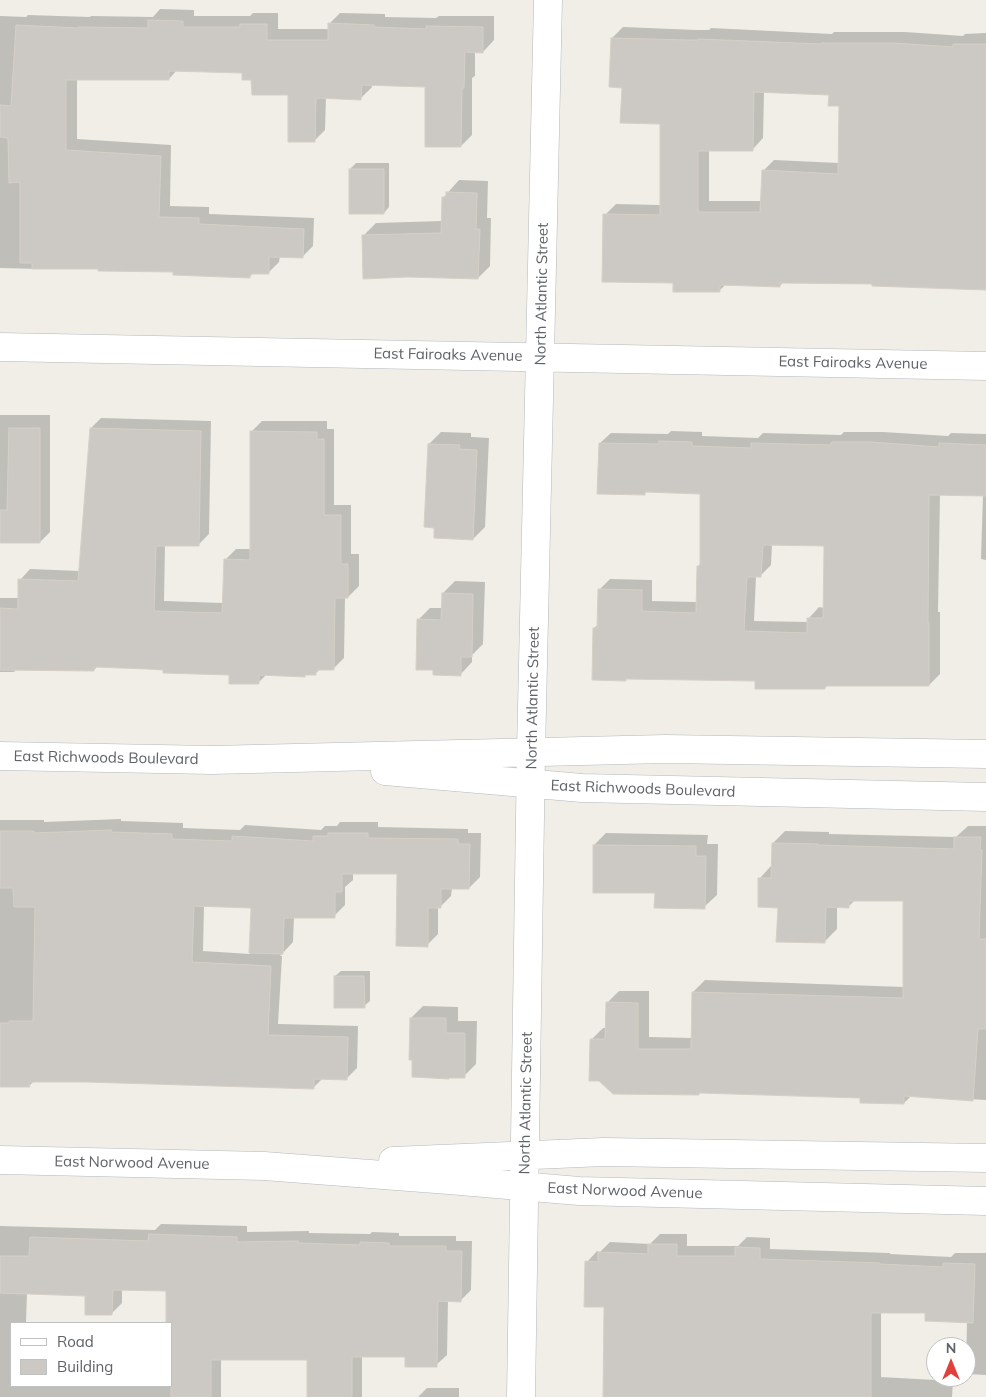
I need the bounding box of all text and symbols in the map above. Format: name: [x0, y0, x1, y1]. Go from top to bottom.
street label: North Atlantic Street: [532, 223, 552, 365]
street label: East Fairoaks Avenue: [373, 345, 523, 365]
street label: East Fairoaks Avenue: [778, 353, 928, 373]
street label: North Atlantic Street: [523, 627, 543, 769]
street label: East Richwoods Boulevard: [13, 747, 199, 769]
street label: East Richwoods Boulevard: [550, 777, 736, 801]
street label: North Atlantic Street: [516, 1032, 536, 1174]
street label: East Norwood Avenue: [54, 1153, 210, 1173]
street label: East Norwood Avenue: [547, 1179, 703, 1203]
legend: [10, 1322, 172, 1387]
text: Road: [57, 1332, 94, 1351]
north arrow: [926, 1337, 976, 1387]
text: N: [946, 1339, 956, 1357]
text: Building: [57, 1357, 113, 1376]

